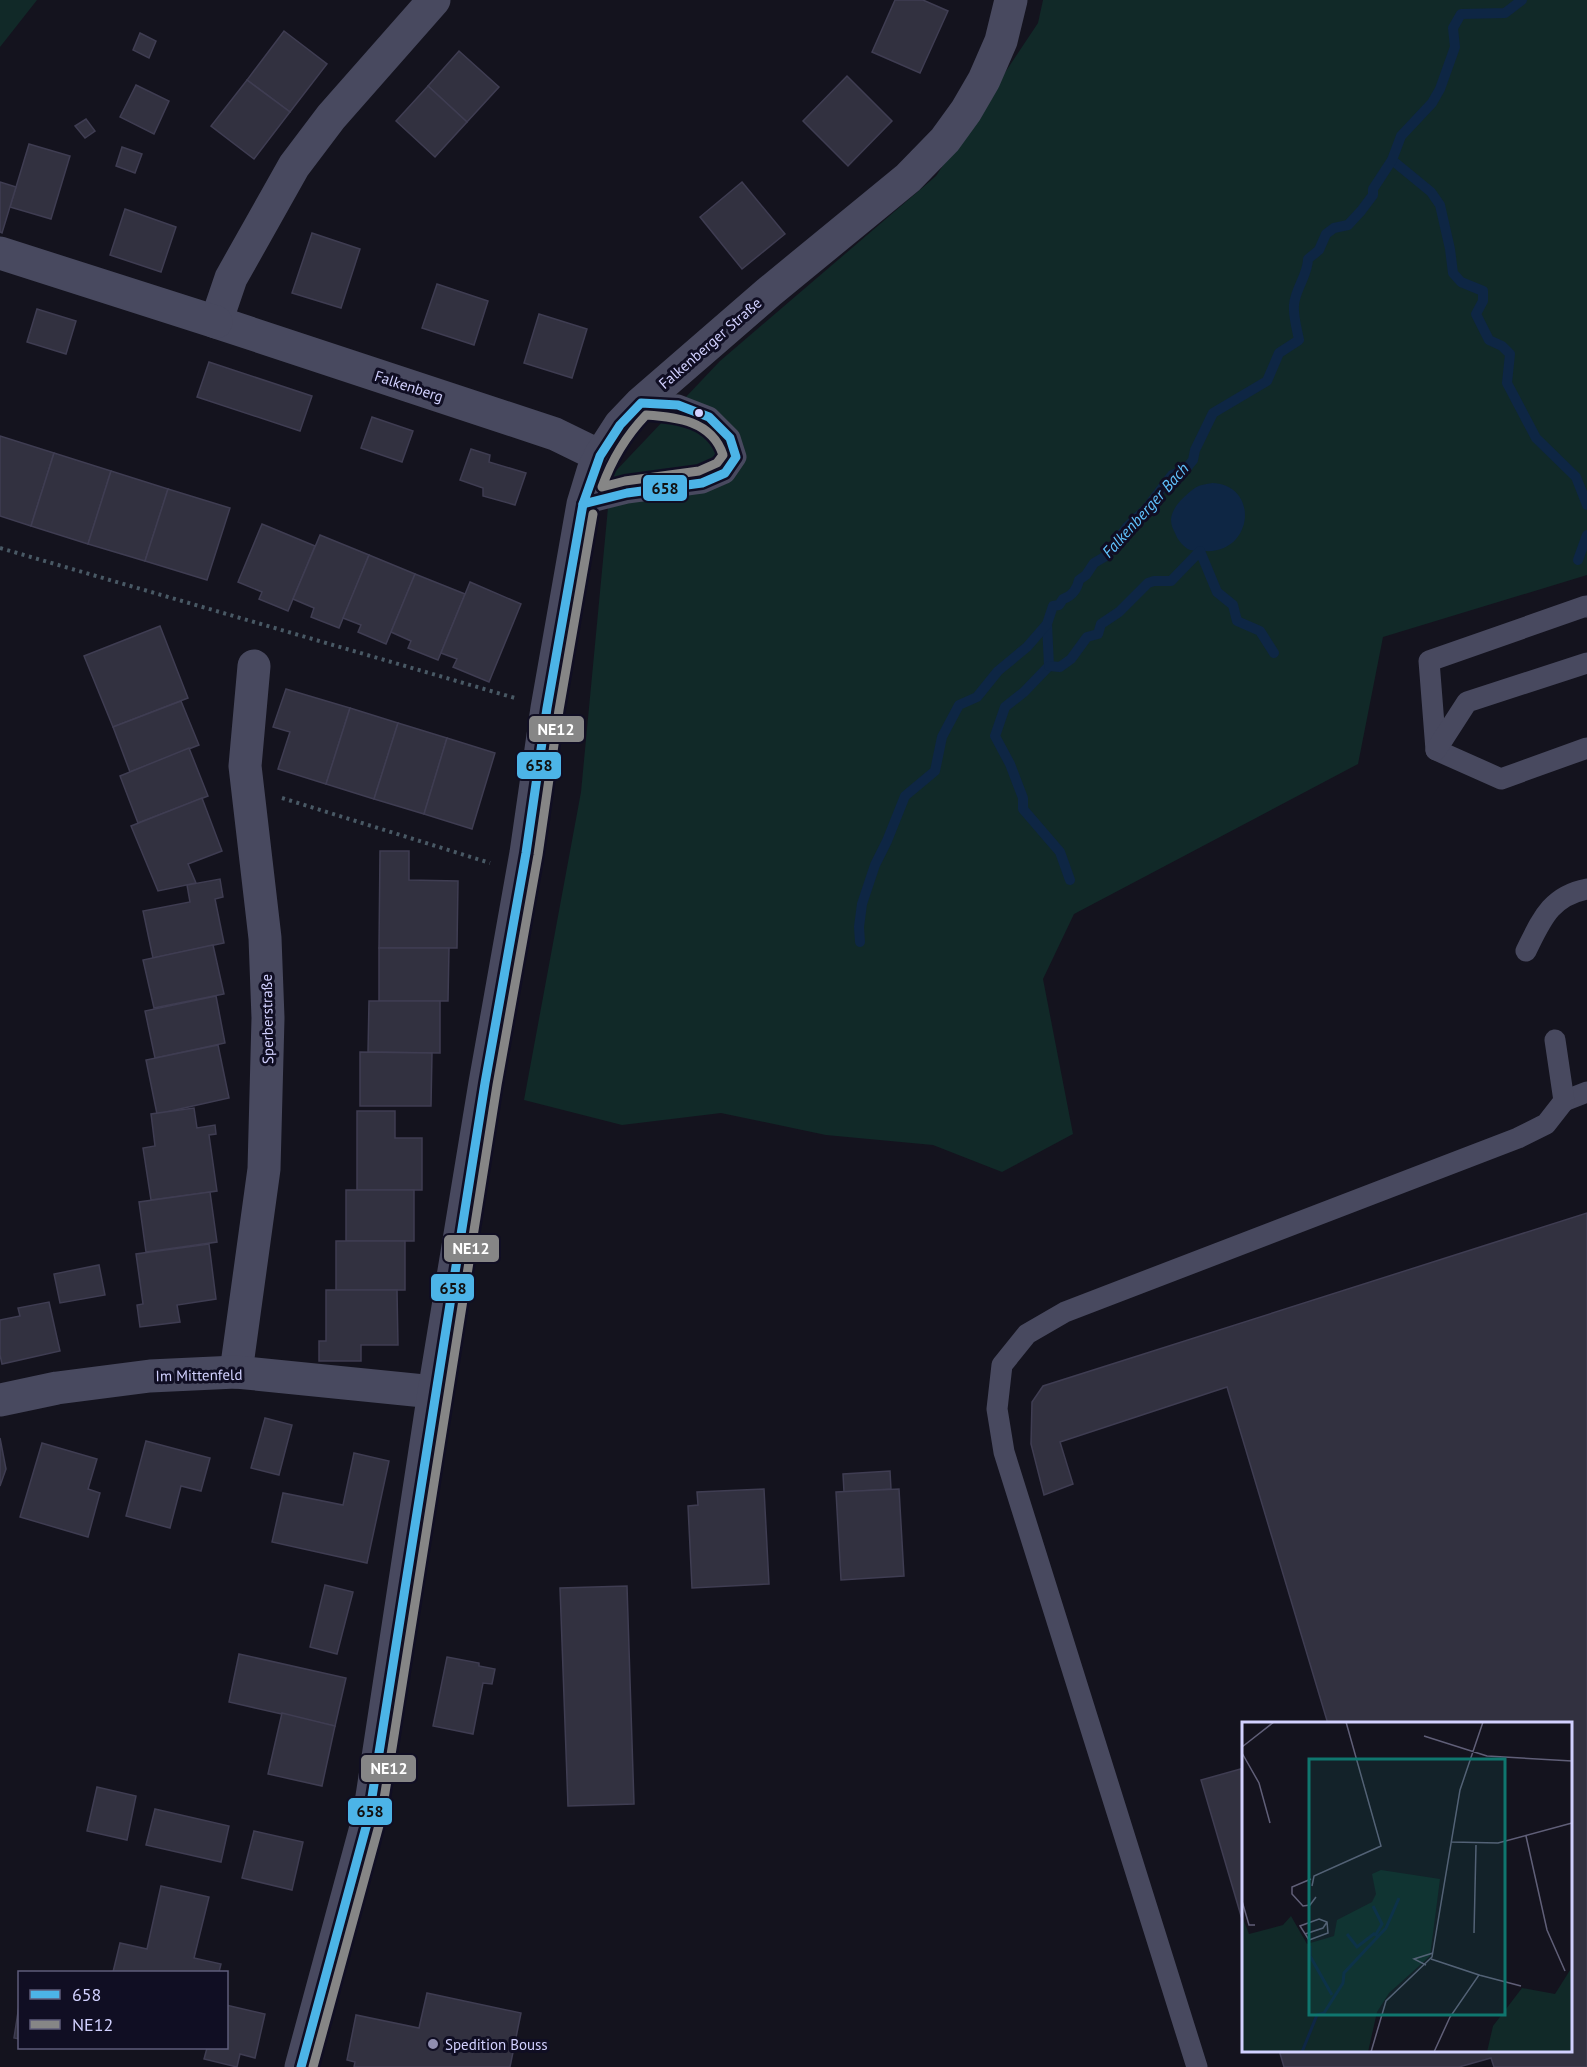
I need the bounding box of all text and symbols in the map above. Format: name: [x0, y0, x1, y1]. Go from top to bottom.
street label: Falkenberger Straße: [655, 293, 765, 393]
street label: Falkenberg: [372, 366, 446, 406]
unlabelled marker: [693, 407, 705, 419]
water label: Falkenberger Bach: [1097, 459, 1193, 561]
line badge: 658: [642, 474, 688, 502]
text: 658: [651, 478, 679, 498]
line badge: NE12: [528, 715, 585, 743]
text: NE12: [537, 719, 575, 739]
line badge: 658: [516, 751, 562, 780]
text: 658: [525, 755, 553, 775]
street label: Sperberstraße: [257, 974, 277, 1064]
line badge: NE12: [443, 1234, 500, 1263]
text: NE12: [452, 1238, 490, 1258]
line badge: 658: [430, 1273, 475, 1302]
text: 658: [439, 1278, 467, 1298]
street label: Im Mittenfeld: [155, 1365, 243, 1385]
inset map: [1242, 1722, 1572, 2052]
line badge: NE12: [360, 1754, 417, 1783]
text: NE12: [370, 1758, 408, 1778]
line badge: 658: [347, 1797, 393, 1826]
text: 658: [356, 1801, 384, 1821]
legend: [18, 1971, 228, 2049]
text: 658: [72, 1983, 101, 2006]
text: NE12: [72, 2013, 113, 2036]
place label: Spedition Bouss: [445, 2035, 548, 2054]
marker: Spedition Bouss: [426, 2037, 440, 2051]

